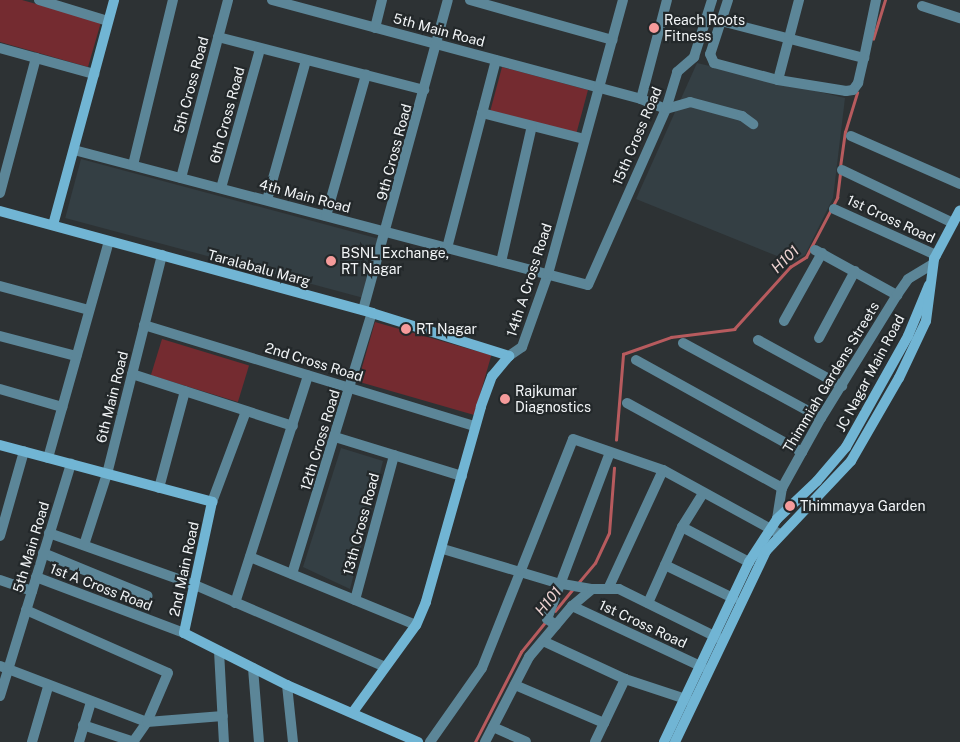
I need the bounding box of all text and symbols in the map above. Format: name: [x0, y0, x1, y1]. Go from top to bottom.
street label: 5th Main Road: [391, 10, 487, 50]
place label: Reach Roots Fitness: [664, 12, 745, 44]
marker: Reach Roots Fitness: [648, 22, 660, 34]
street label: 5th Cross Road: [170, 35, 212, 135]
street label: 6th Cross Road: [206, 65, 248, 165]
street label: 15th Cross Road: [609, 84, 665, 188]
street label: 9th Cross Road: [373, 102, 415, 202]
street label: 4th Main Road: [257, 176, 353, 216]
street label: 1st Cross Road: [844, 191, 938, 247]
street label: 14th A Cross Road: [503, 221, 555, 339]
water label: H101: [767, 241, 803, 277]
place label: BSNL Exchange, RT Nagar: [341, 245, 449, 278]
street label: Taralabalu Marg: [206, 246, 312, 290]
marker: BSNL Exchange, RT Nagar: [325, 255, 337, 267]
street label: Thimmiah Gardens Streets: [779, 299, 883, 455]
street label: JC Nagar Main Road: [832, 312, 908, 434]
place label: RT Nagar: [416, 321, 477, 337]
marker: RT Nagar: [400, 323, 412, 335]
street label: 2nd Cross Road: [263, 339, 365, 385]
street label: 6th Main Road: [92, 349, 132, 445]
place label: Rajkumar Diagnostics: [515, 383, 591, 416]
street label: 12th Cross Road: [297, 388, 343, 492]
marker: Rajkumar Diagnostics: [499, 393, 511, 405]
street label: 13th Cross Road: [339, 471, 383, 577]
place label: Thimmayya Garden: [800, 498, 925, 514]
street label: 5th Main Road: [9, 500, 53, 594]
marker: Thimmayya Garden: [784, 500, 796, 512]
street label: 2nd Main Road: [166, 520, 202, 618]
street label: 1st A Cross Road: [47, 560, 155, 614]
water label: H101: [531, 583, 565, 619]
street label: 1st Cross Road: [596, 596, 690, 652]

